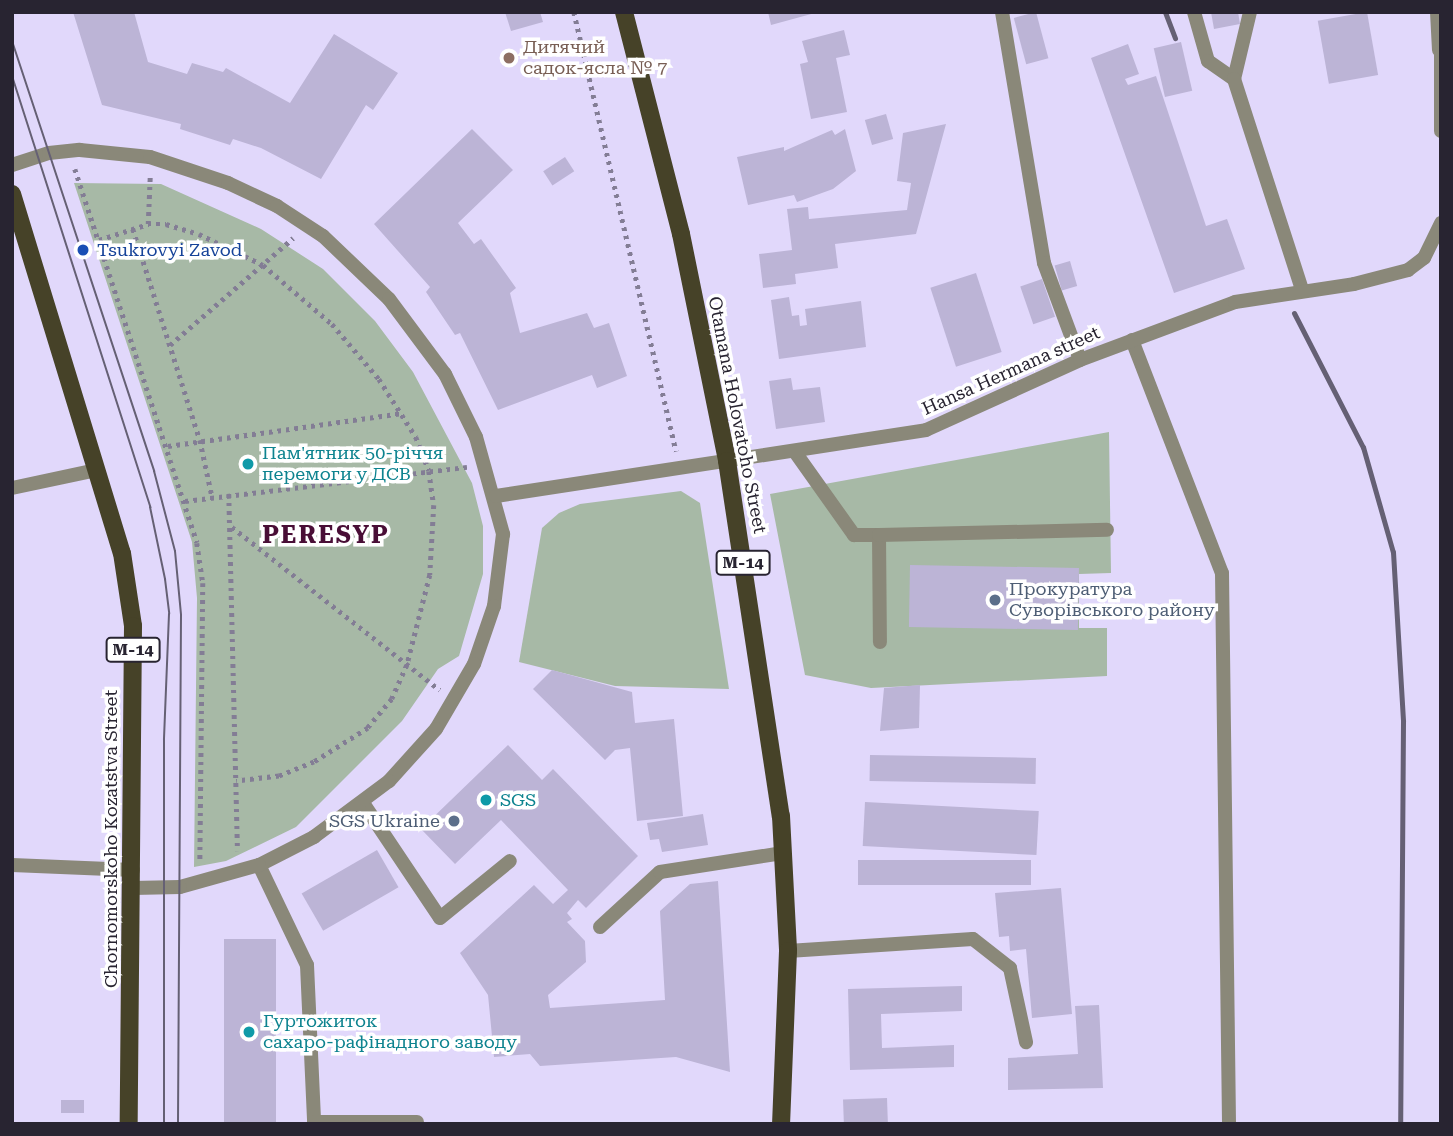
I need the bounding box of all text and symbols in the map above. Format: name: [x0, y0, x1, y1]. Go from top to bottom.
place label: Дитячий садок-ясла № 7: [523, 37, 667, 80]
marker: Дитячий садок-ясла № 7: [501, 50, 517, 66]
place label: Tsukrovyi Zavod: [97, 239, 242, 261]
marker: Tsukrovyi Zavod: [75, 242, 91, 258]
street label: Otamana Holovatoho Street: [703, 295, 771, 535]
street label: Hansa Hermana street: [919, 322, 1103, 420]
place label: Пам'ятник 50-річчя перемоги у ДСВ: [262, 443, 443, 486]
marker: Пам'ятник 50-річчя перемоги у ДСВ: [240, 456, 256, 472]
district label: PERESYP: [263, 522, 389, 550]
road number: М-14: [715, 550, 771, 576]
place label: Прокуратура Суворівського району: [1009, 579, 1215, 622]
marker: Прокуратура Суворівського району: [987, 592, 1003, 608]
road number: М-14: [105, 638, 161, 663]
street label: Chornomorskoho Kozatstva Street: [100, 690, 122, 988]
place label: SGS: [500, 789, 536, 811]
marker: SGS: [478, 792, 494, 808]
place label: SGS Ukraine: [329, 810, 440, 832]
marker: SGS Ukraine: [446, 813, 462, 829]
place label: Гуртожиток сахаро-рафінадного заводу: [263, 1011, 517, 1054]
marker: Гуртожиток сахаро-рафінадного заводу: [241, 1024, 257, 1040]

